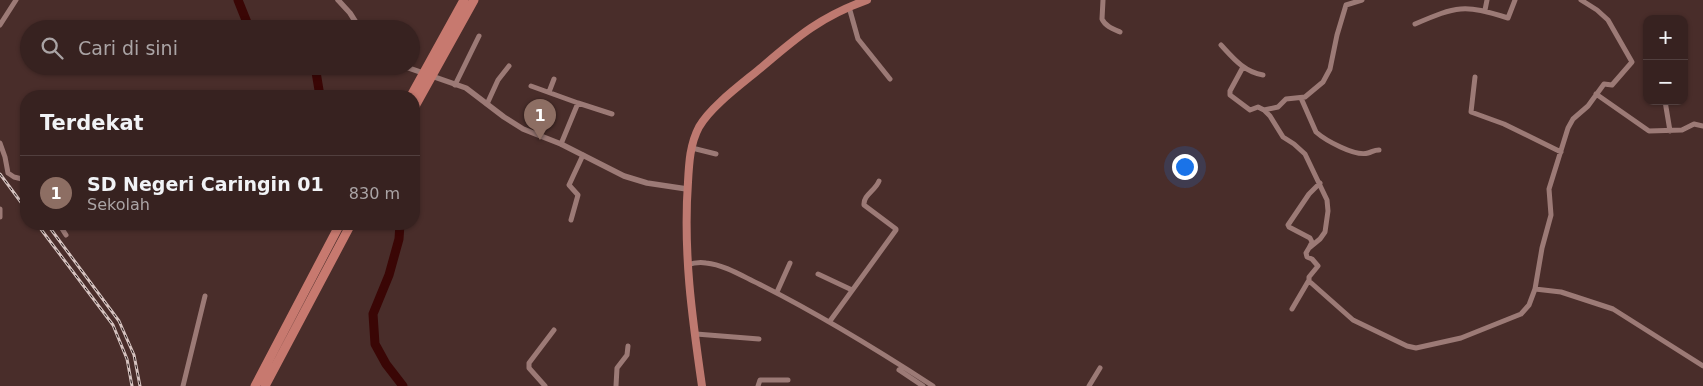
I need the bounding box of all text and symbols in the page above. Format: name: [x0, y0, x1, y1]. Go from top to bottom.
map controls: [1643, 15, 1688, 105]
button: +: [1643, 15, 1688, 60]
search box: [20, 20, 420, 75]
icon: search: [38, 34, 66, 62]
text: Cari di sini: [78, 37, 178, 59]
button: −: [1643, 60, 1688, 105]
pin: 1: [524, 99, 556, 140]
text: Terdekat: [40, 111, 144, 135]
your location: [1172, 154, 1198, 180]
text: SD Negeri Caringin 01: [87, 173, 324, 195]
text: 1: [50, 184, 62, 203]
text: 830 m: [349, 184, 400, 203]
text: Sekolah: [87, 195, 150, 214]

